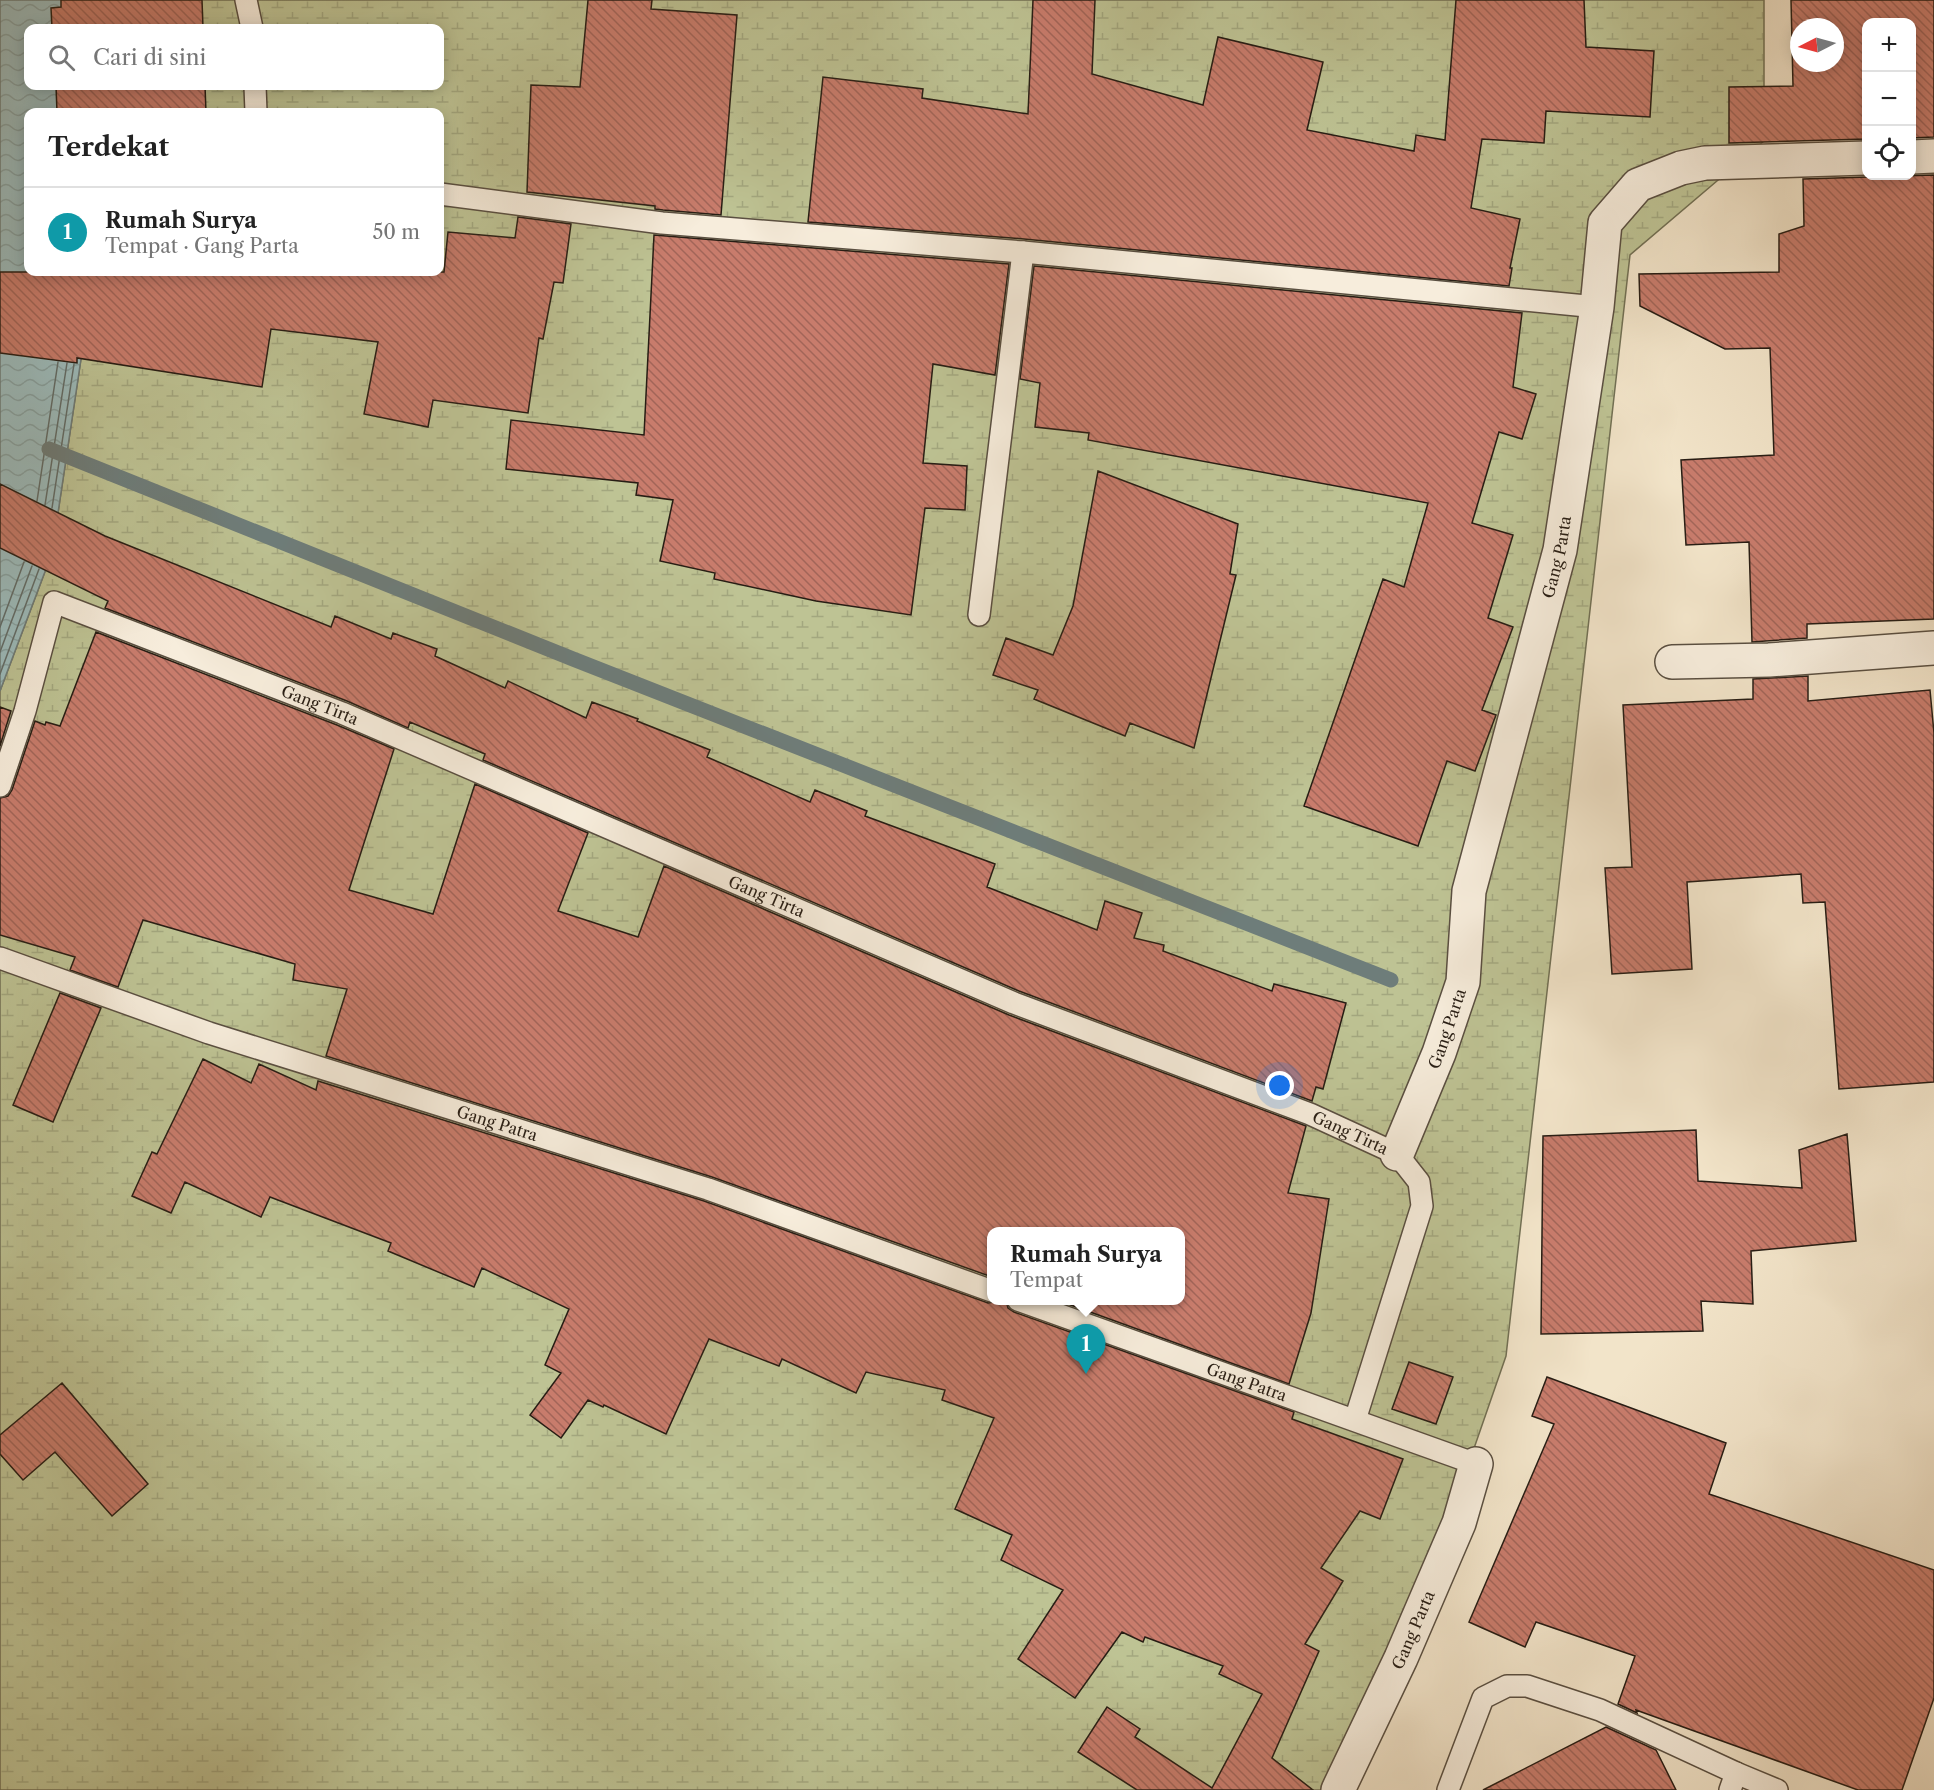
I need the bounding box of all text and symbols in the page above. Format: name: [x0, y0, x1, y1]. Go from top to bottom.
north arrow: [1790, 18, 1844, 72]
map controls: [1862, 18, 1916, 180]
button: +: [1862, 18, 1916, 72]
search box: [24, 24, 444, 90]
icon: search: [45, 41, 78, 74]
text: Cari di sini: [93, 44, 206, 71]
button: −: [1862, 72, 1916, 126]
button: locate: [1862, 126, 1916, 180]
text: Terdekat: [48, 131, 169, 163]
text: Rumah Surya: [105, 207, 257, 234]
text: 1: [63, 220, 72, 244]
text: 50 m: [373, 220, 420, 244]
text: Tempat · Gang Parta: [105, 234, 299, 258]
street label: Gang Parta: [1538, 514, 1575, 600]
street label: Gang Tirta: [279, 681, 362, 729]
street label: Gang Tirta: [725, 871, 808, 922]
street label: Gang Parta: [1424, 985, 1470, 1072]
your location: [1265, 1071, 1294, 1100]
street label: Gang Patra: [454, 1101, 541, 1145]
street label: Gang Tirta: [1309, 1107, 1392, 1159]
popup: [987, 1227, 1185, 1305]
text: Rumah Surya: [1010, 1241, 1162, 1268]
text: Tempat: [1010, 1268, 1083, 1292]
pin: 1: [1066, 1324, 1106, 1374]
street label: Gang Patra: [1204, 1358, 1290, 1406]
street label: Gang Parta: [1387, 1587, 1439, 1672]

